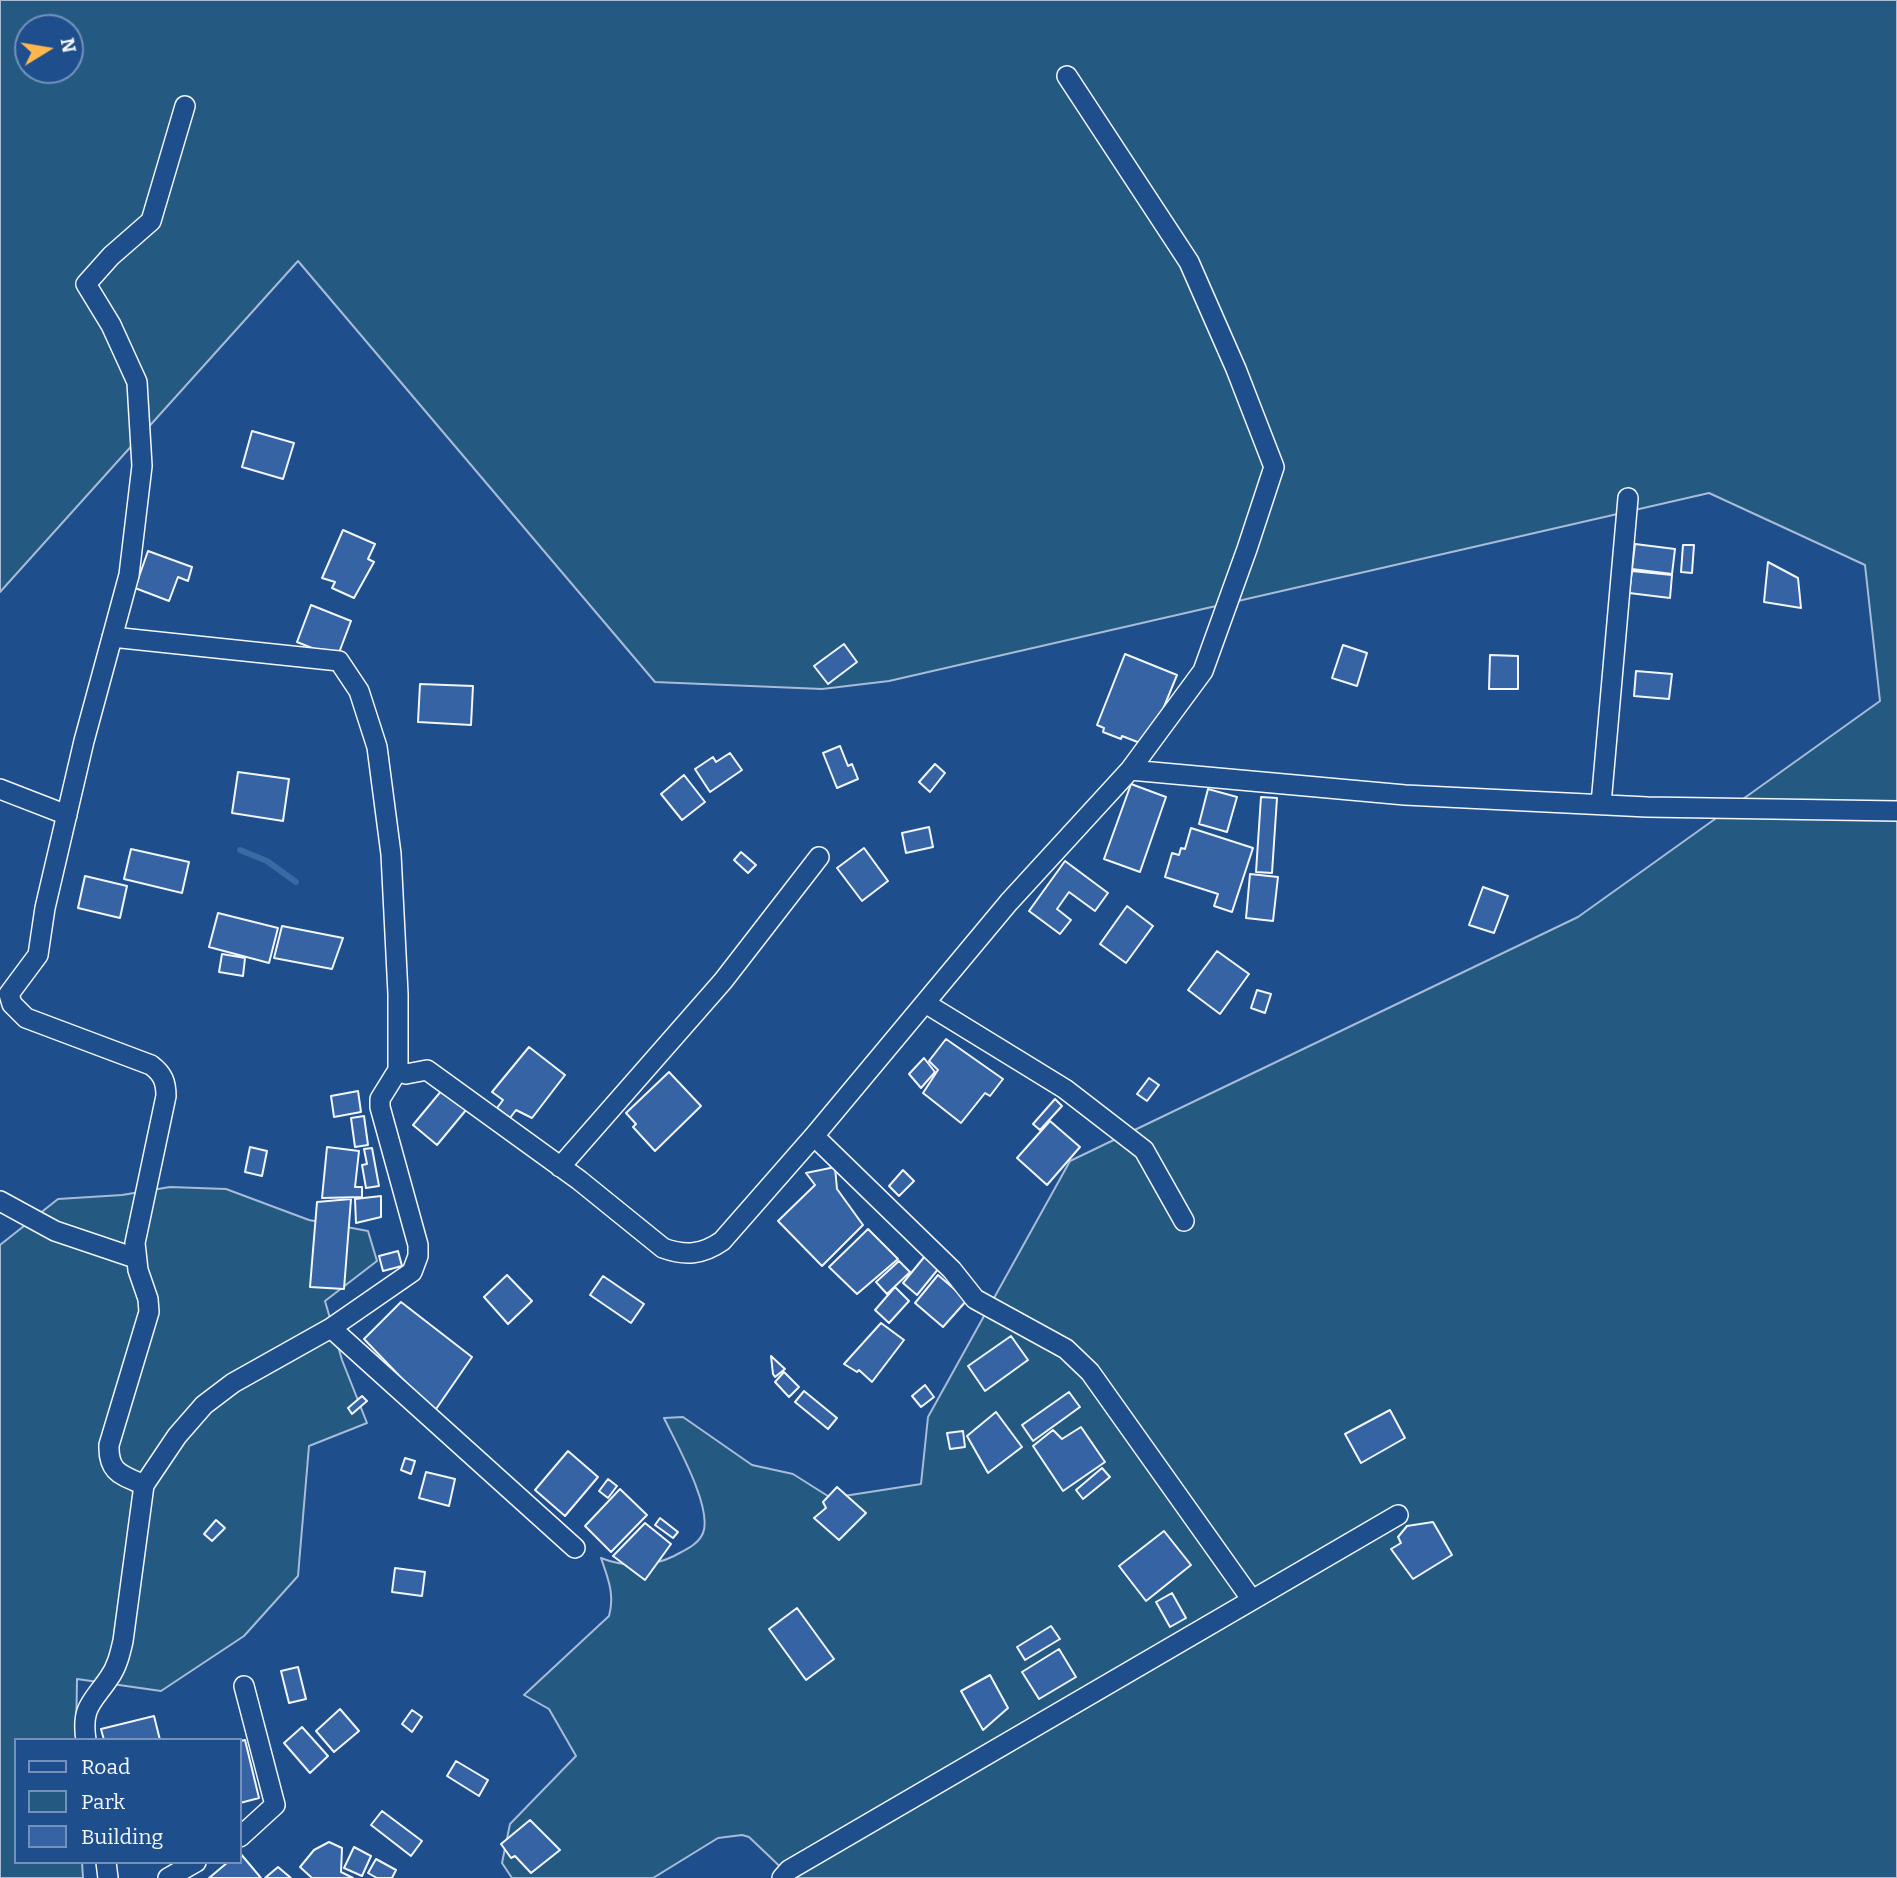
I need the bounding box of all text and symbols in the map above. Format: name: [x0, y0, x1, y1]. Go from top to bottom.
north arrow: [14, 14, 84, 84]
text: N: [55, 36, 81, 55]
legend: [14, 1738, 242, 1864]
text: Road: [81, 1754, 130, 1780]
text: Park: [81, 1789, 125, 1815]
text: Building: [81, 1824, 163, 1850]

